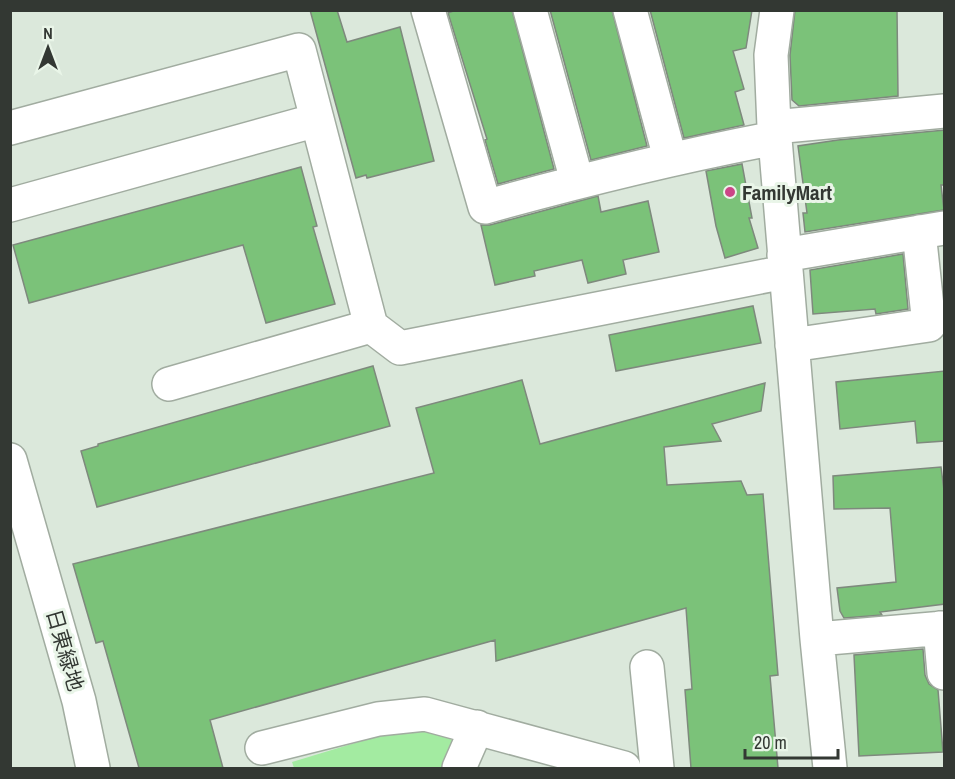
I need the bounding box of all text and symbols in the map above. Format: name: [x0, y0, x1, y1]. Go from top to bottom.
north arrow: [18, 18, 78, 78]
text: N: [43, 22, 53, 44]
place label: FamilyMart: [742, 178, 832, 207]
marker: FamilyMart: [723, 185, 737, 199]
street label: 日東緑地: [39, 606, 91, 694]
scale bar: [745, 722, 838, 760]
text: 20 m: [754, 730, 787, 755]

